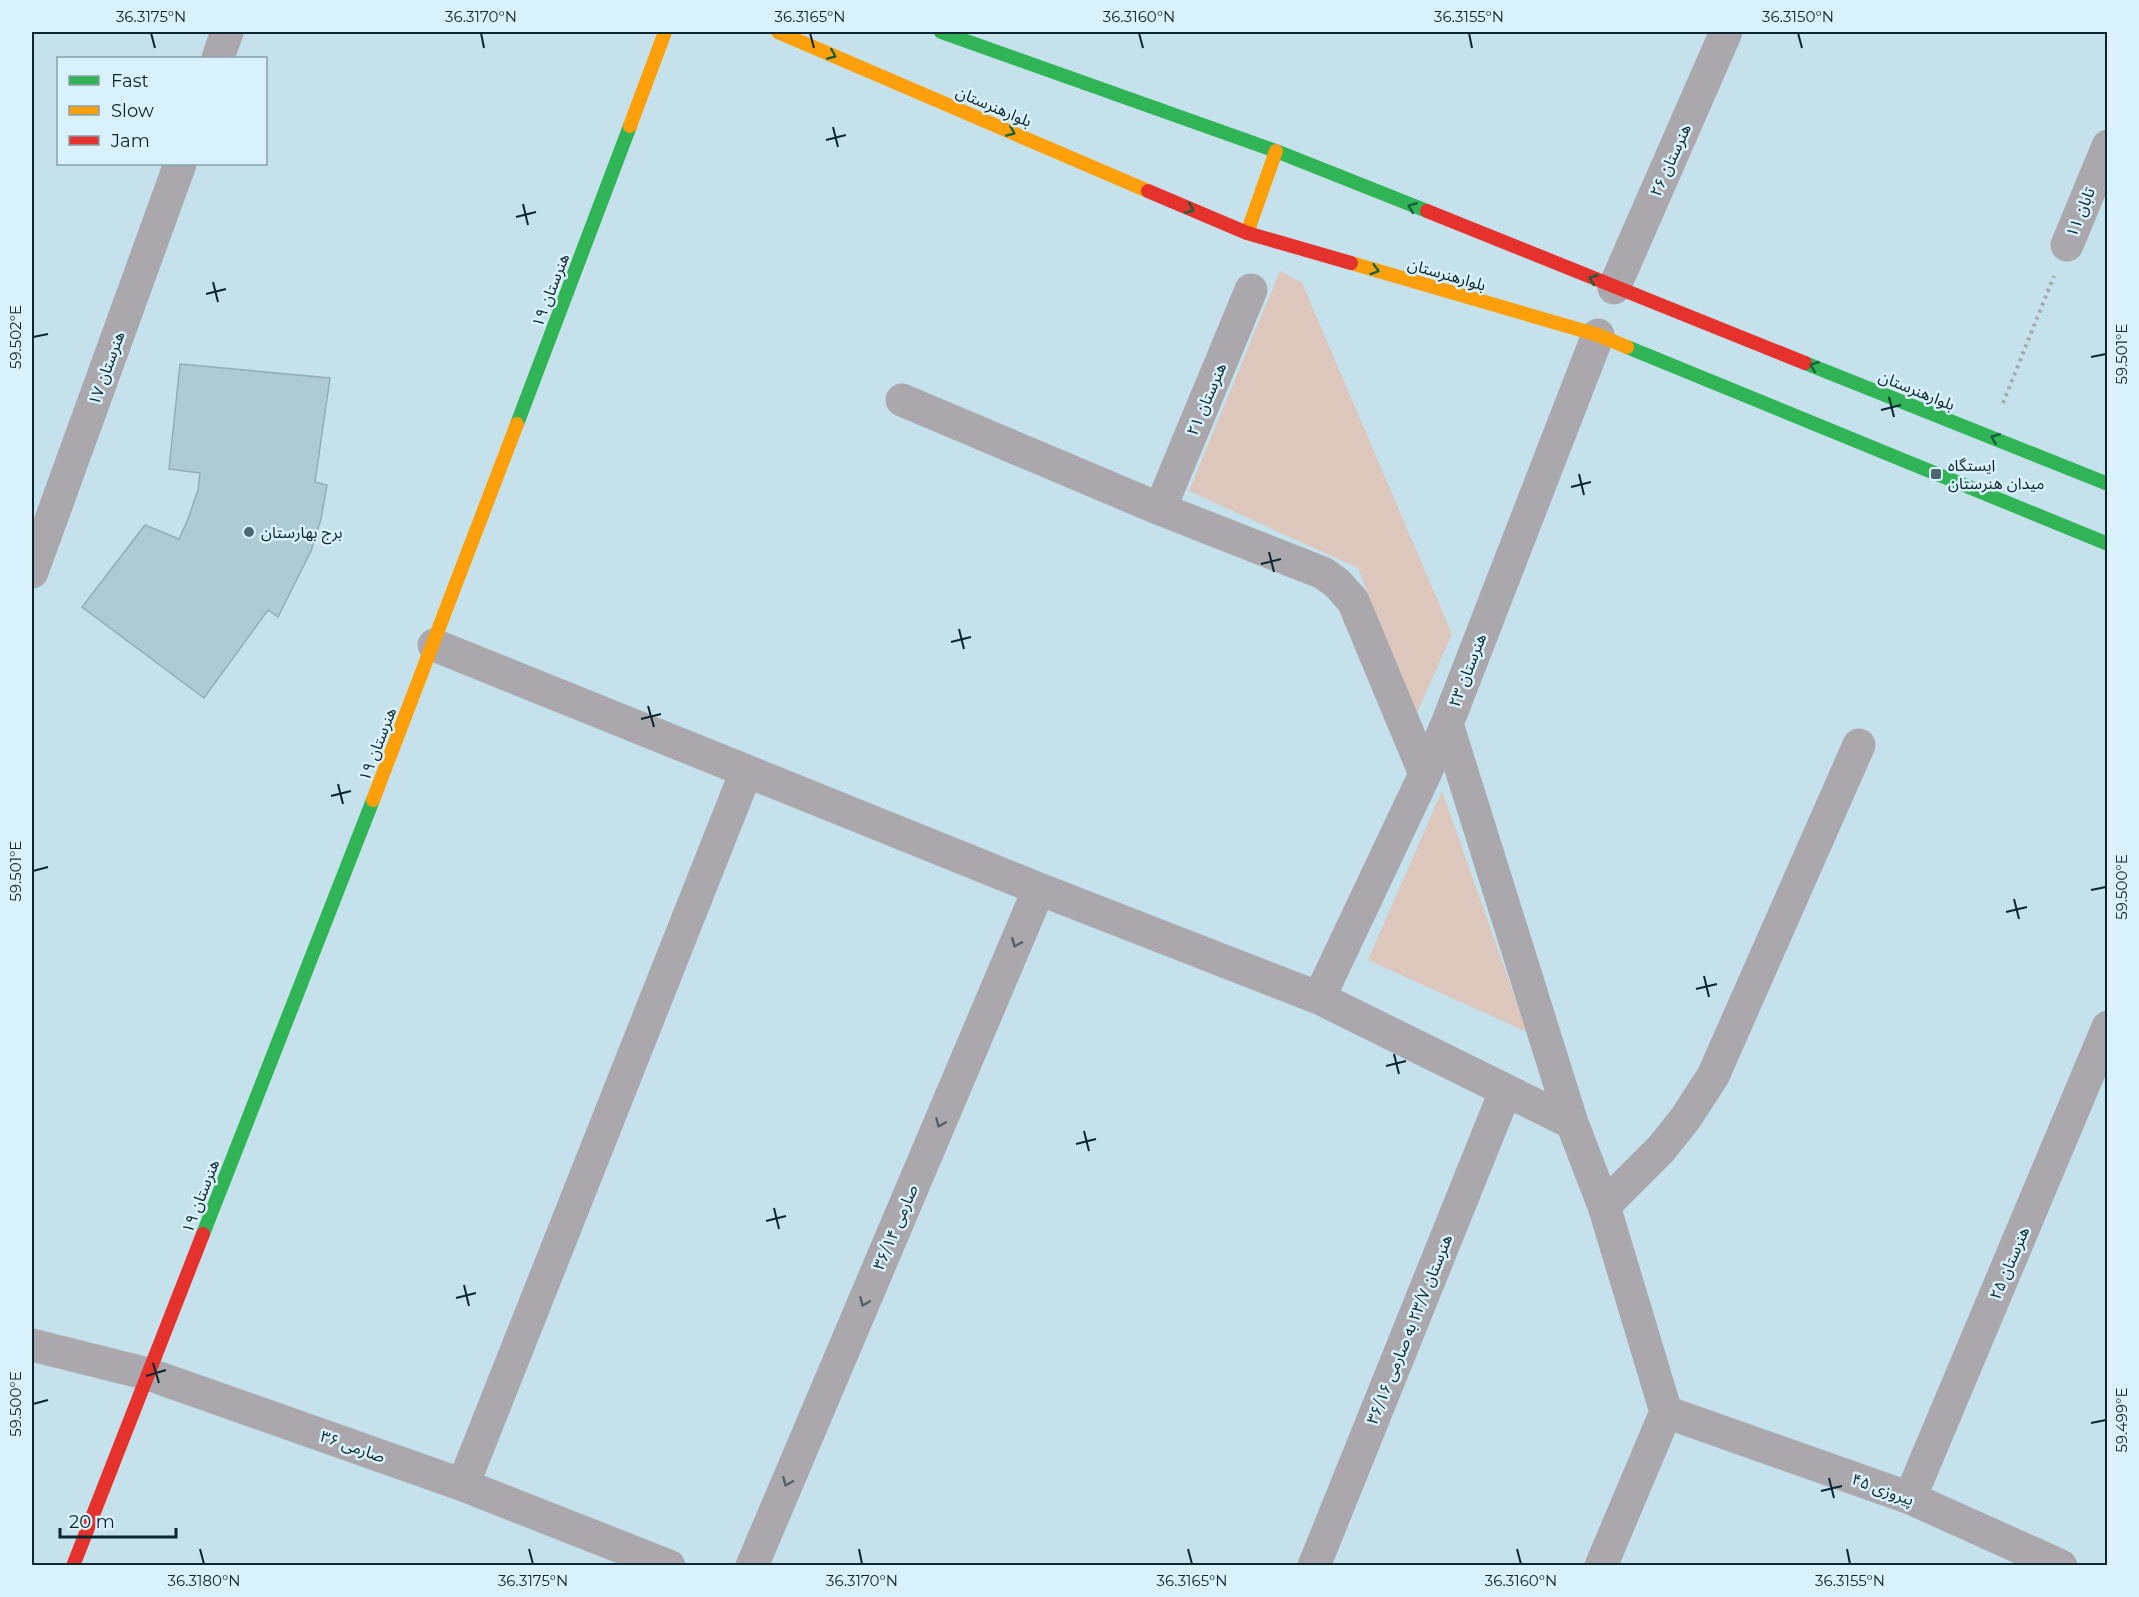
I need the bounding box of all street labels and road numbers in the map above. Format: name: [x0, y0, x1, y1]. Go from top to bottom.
street label: بلوارهنرستان: [953, 82, 1035, 131]
street label: هنرستان ۲۶: [1646, 121, 1695, 199]
street label: تابان ۱۱: [2062, 184, 2099, 240]
street label: هنرستان ۱۹: [528, 251, 573, 330]
street label: بلوارهنرستان: [1406, 254, 1488, 295]
street label: هنرستان ۱۷: [84, 329, 129, 408]
street label: هنرستان ۲۱: [1183, 360, 1230, 438]
street label: بلوارهنرستان: [1876, 367, 1958, 414]
street label: هنرستان ۲۳: [1445, 631, 1490, 710]
street label: هنرستان ۱۹: [355, 705, 400, 784]
street label: هنرستان ۱۹: [178, 1157, 223, 1236]
street label: صارمی ۳۶/۱۴: [869, 1182, 922, 1273]
street label: هنرستان ۲۵: [1986, 1224, 2033, 1302]
street label: هنرستان ۲۳/۷ به صارمی ۳۶/۱۶: [1363, 1232, 1456, 1427]
street label: صارمی ۳۶: [318, 1427, 388, 1466]
street label: پیروزی ۴۵: [1849, 1469, 1917, 1511]

